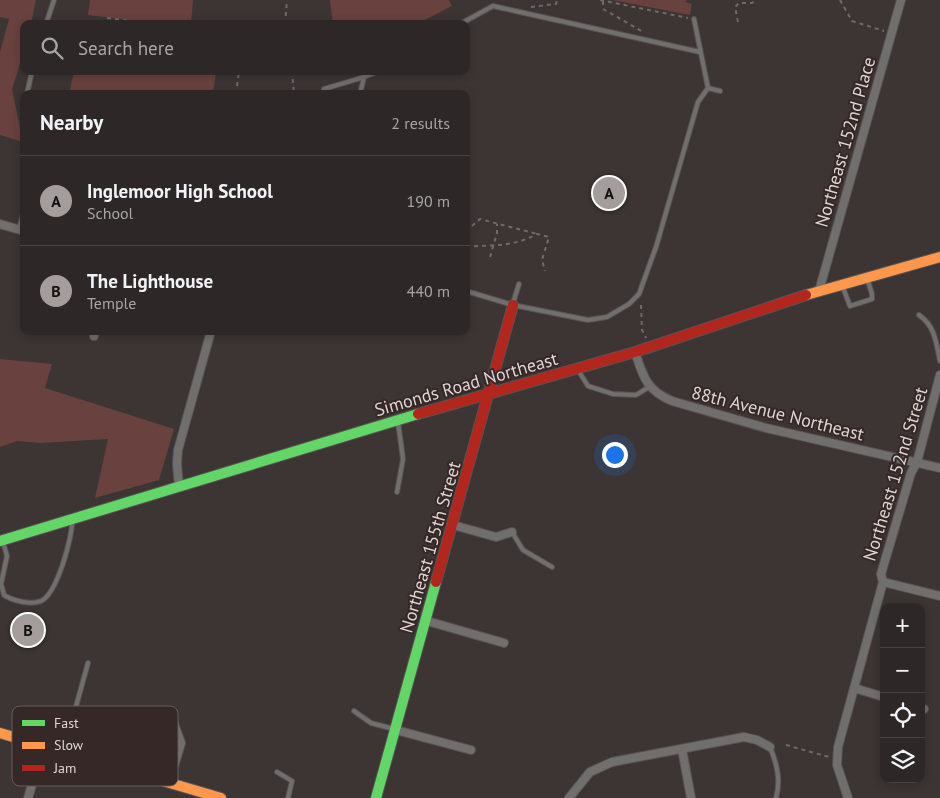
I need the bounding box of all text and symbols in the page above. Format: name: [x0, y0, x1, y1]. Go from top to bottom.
search box: [20, 20, 470, 75]
icon: search: [38, 34, 66, 62]
text: Search here: [78, 36, 174, 60]
street label: Northeast 152nd Place: [810, 54, 880, 230]
text: Nearby: [40, 109, 103, 136]
text: 2 results: [391, 113, 450, 133]
pin: A: [593, 174, 625, 212]
text: Inglemoor High School: [87, 179, 273, 203]
text: A: [51, 191, 61, 211]
text: 190 m: [407, 191, 450, 211]
text: School: [87, 203, 133, 223]
text: The Lighthouse: [87, 269, 213, 293]
text: B: [51, 281, 61, 301]
text: 440 m: [407, 281, 450, 301]
text: Temple: [87, 293, 136, 313]
street label: Simonds Road Northeast: [372, 347, 560, 421]
street label: 88th Avenue Northeast: [689, 380, 867, 446]
street label: Northeast 152nd Street: [858, 384, 932, 564]
your location: [602, 442, 628, 468]
street label: Northeast 155th Street: [395, 459, 465, 635]
map controls: [880, 603, 925, 783]
button: +: [880, 603, 925, 648]
pin: B: [12, 611, 44, 649]
button: −: [880, 648, 925, 693]
button: locate: [880, 693, 925, 738]
legend: [12, 706, 178, 786]
text: Fast: [54, 714, 79, 732]
text: Slow: [54, 736, 84, 754]
button: layers: [880, 738, 925, 783]
text: Jam: [53, 759, 76, 777]

